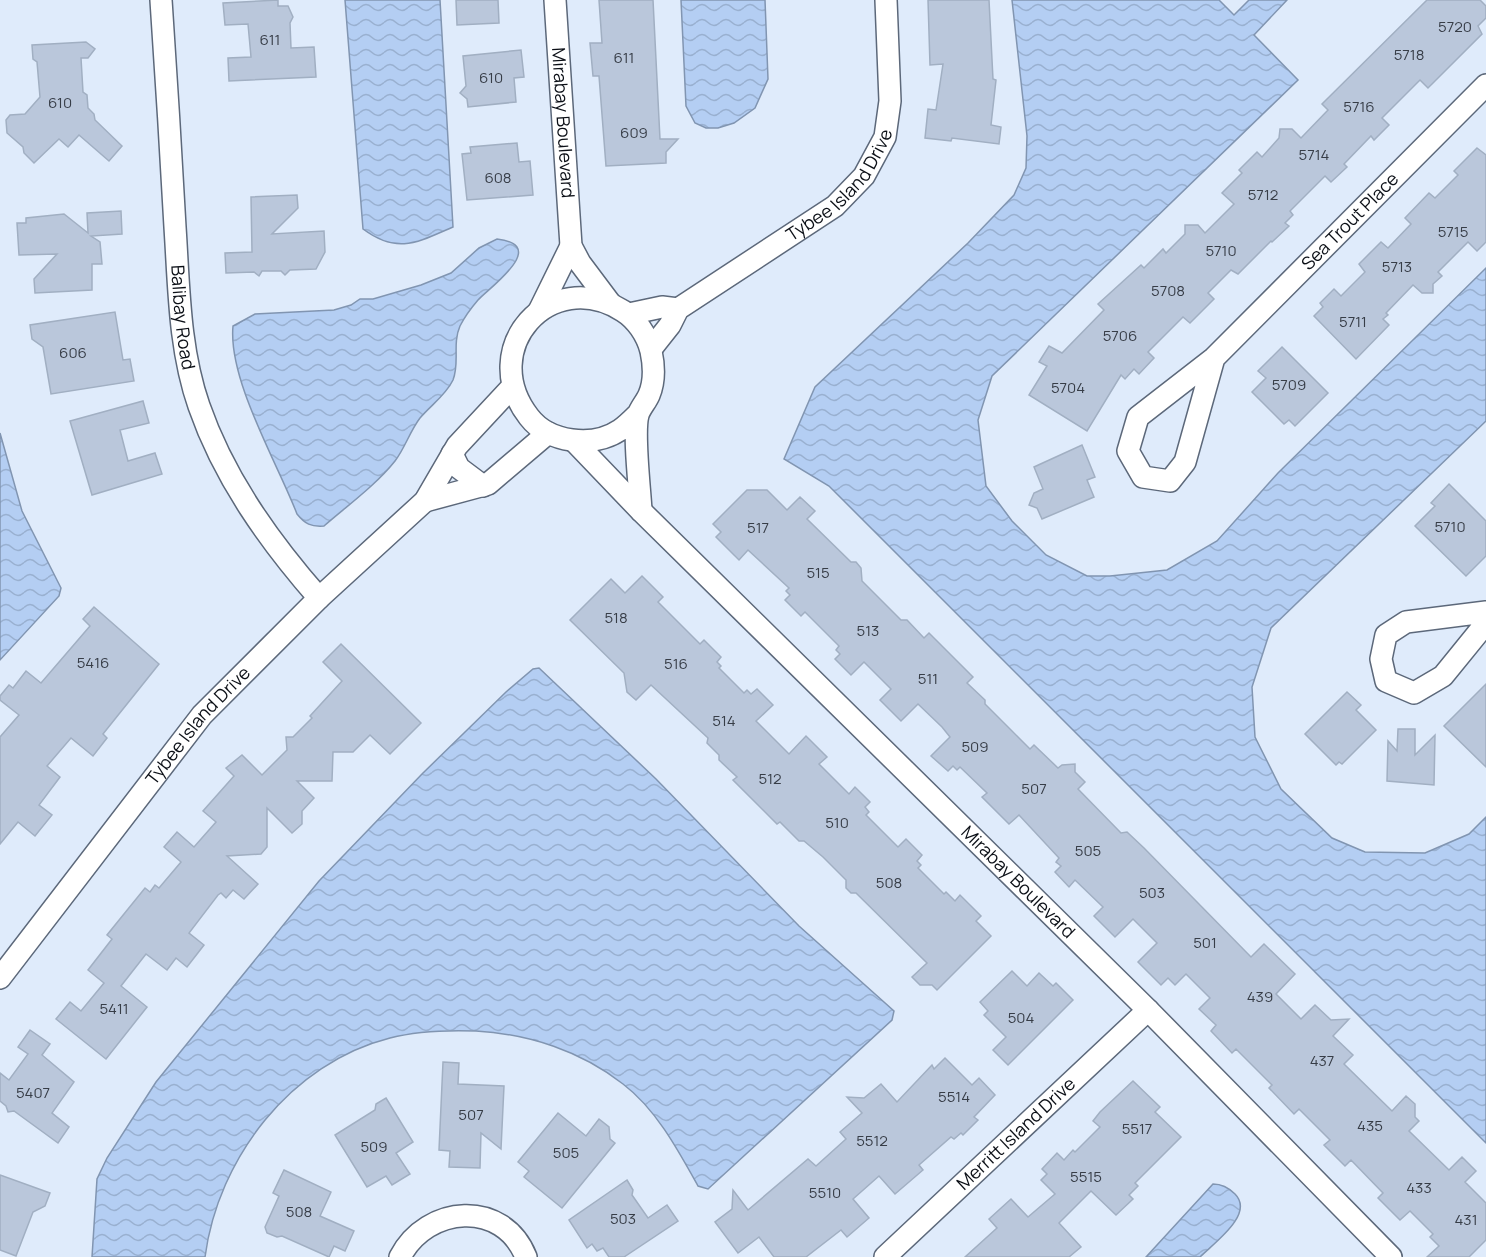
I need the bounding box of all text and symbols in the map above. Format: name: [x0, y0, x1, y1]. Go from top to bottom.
house number: 5720: [1438, 16, 1472, 37]
house number: 611: [260, 29, 280, 50]
house number: 5718: [1394, 44, 1424, 65]
street label: Mirabay Boulevard: [547, 47, 581, 199]
house number: 611: [614, 47, 634, 68]
house number: 610: [479, 67, 503, 88]
house number: 610: [48, 92, 72, 113]
house number: 5716: [1343, 96, 1375, 117]
house number: 609: [620, 122, 648, 143]
street label: Tybee Island Drive: [781, 128, 897, 246]
house number: 5714: [1299, 144, 1330, 165]
house number: 608: [484, 167, 512, 188]
street label: Sea Trout Place: [1295, 167, 1403, 275]
house number: 5712: [1248, 184, 1278, 205]
house number: 5715: [1438, 221, 1468, 242]
house number: 5710: [1205, 240, 1237, 261]
house number: 5713: [1382, 256, 1412, 277]
street label: Balibay Road: [166, 264, 202, 372]
house number: 5708: [1151, 280, 1185, 301]
house number: 5711: [1339, 311, 1367, 332]
house number: 5706: [1103, 325, 1137, 346]
house number: 606: [59, 342, 87, 363]
house number: 5709: [1272, 374, 1306, 395]
house number: 5704: [1051, 377, 1085, 398]
house number: 5710: [1434, 516, 1466, 537]
house number: 517: [747, 517, 769, 538]
house number: 515: [806, 562, 830, 583]
house number: 518: [604, 607, 628, 628]
house number: 513: [857, 620, 879, 641]
house number: 5416: [77, 652, 109, 673]
house number: 516: [664, 653, 688, 674]
street label: Tybee Island Drive: [140, 661, 255, 789]
house number: 511: [918, 668, 938, 689]
house number: 514: [712, 710, 736, 731]
house number: 509: [961, 736, 989, 757]
house number: 512: [758, 768, 782, 789]
house number: 507: [1021, 778, 1047, 799]
house number: 510: [825, 812, 849, 833]
street label: Mirabay Boulevard: [957, 820, 1081, 943]
house number: 505: [1075, 840, 1101, 861]
house number: 508: [876, 872, 902, 893]
house number: 503: [1139, 882, 1165, 903]
house number: 501: [1193, 932, 1217, 953]
house number: 439: [1247, 986, 1273, 1007]
house number: 5411: [99, 998, 129, 1019]
house number: 504: [1008, 1007, 1034, 1028]
house number: 437: [1310, 1050, 1334, 1071]
street label: Merritt Island Drive: [951, 1071, 1080, 1195]
house number: 5407: [16, 1082, 50, 1103]
house number: 5514: [938, 1086, 970, 1107]
house number: 507: [458, 1104, 484, 1125]
house number: 435: [1357, 1115, 1383, 1136]
house number: 5517: [1122, 1118, 1152, 1139]
house number: 5512: [856, 1130, 888, 1151]
house number: 509: [360, 1136, 388, 1157]
house number: 505: [553, 1142, 579, 1163]
house number: 5515: [1070, 1166, 1102, 1187]
house number: 433: [1406, 1177, 1432, 1198]
house number: 5510: [809, 1182, 841, 1203]
house number: 508: [286, 1201, 312, 1222]
house number: 503: [610, 1208, 636, 1229]
house number: 431: [1455, 1209, 1478, 1230]

